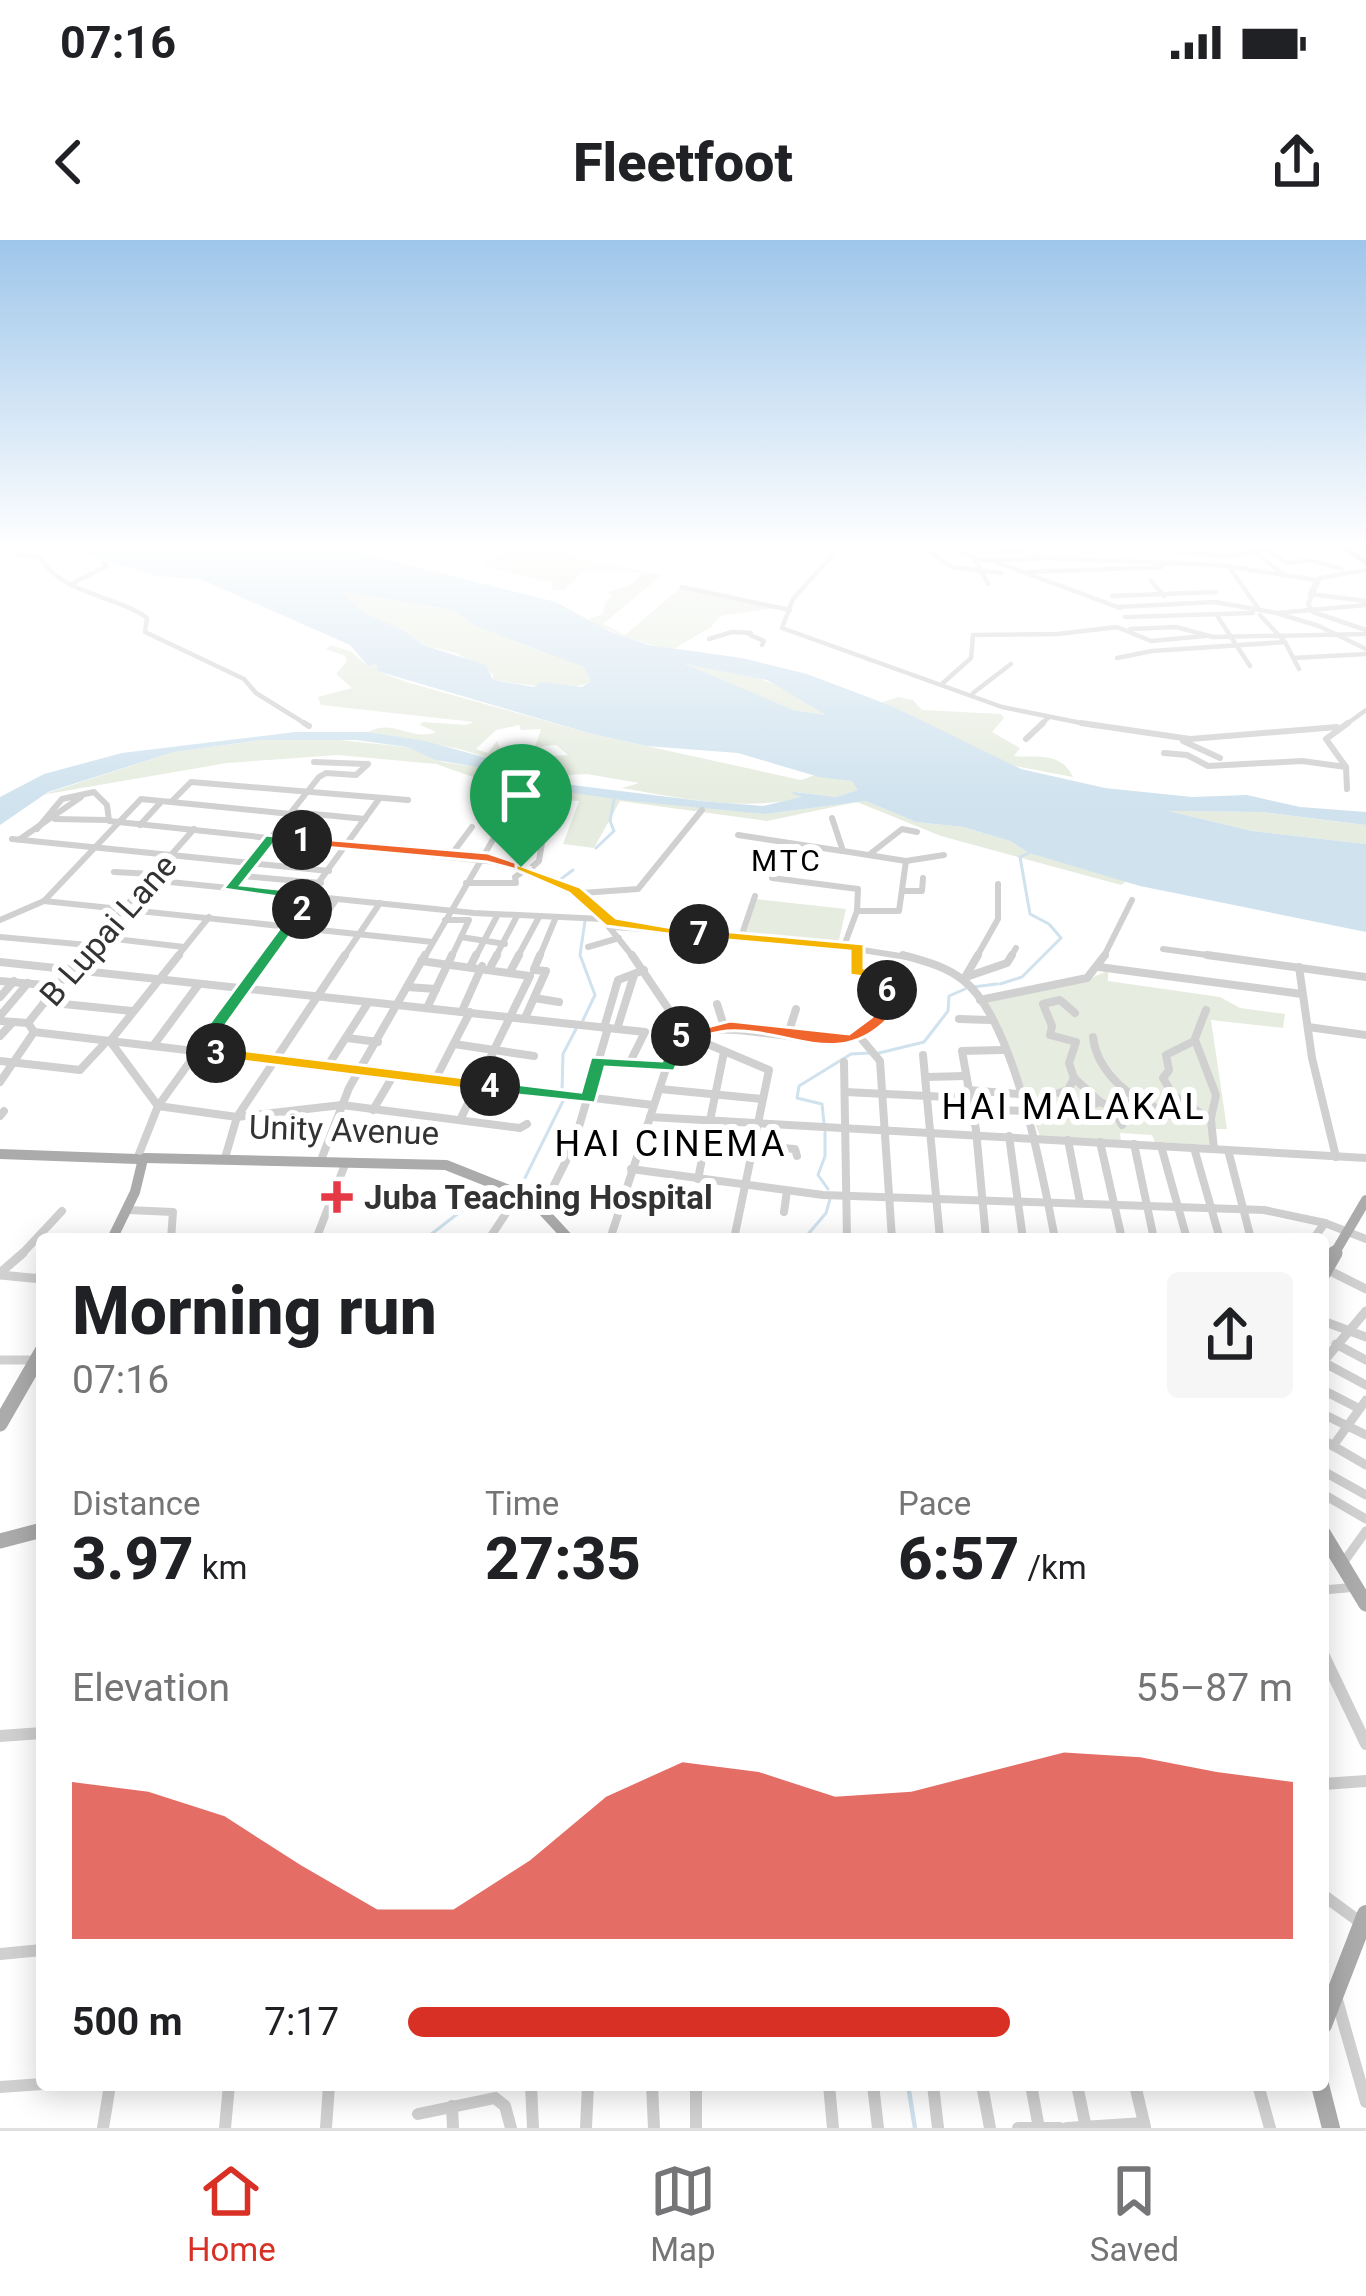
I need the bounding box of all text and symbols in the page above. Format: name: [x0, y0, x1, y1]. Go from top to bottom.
text: 07:16: [60, 16, 176, 69]
icon: back: [36, 129, 102, 195]
icon: share: [1264, 129, 1330, 195]
text: Fleetfoot: [573, 131, 793, 194]
pin: [470, 744, 572, 867]
icon: arrive: [488, 762, 554, 828]
pin: 1: [272, 810, 332, 870]
text: 1: [293, 820, 311, 859]
district label: MTC: [751, 843, 823, 878]
street label: B Lupai Lane: [32, 846, 184, 1014]
pin: 2: [272, 879, 332, 939]
text: 2: [293, 889, 311, 928]
pin: 7: [669, 904, 729, 964]
text: 7: [690, 914, 708, 953]
pin: 6: [857, 960, 917, 1020]
text: 6: [878, 970, 896, 1009]
pin: 5: [651, 1006, 711, 1066]
text: 5: [672, 1016, 690, 1055]
pin: 3: [186, 1023, 246, 1083]
text: 3: [207, 1033, 225, 1072]
pin: 4: [460, 1056, 520, 1116]
text: 4: [481, 1066, 499, 1105]
district label: HAI MALAKAL: [941, 1086, 1207, 1128]
street label: Unity Avenue: [248, 1107, 440, 1153]
district label: HAI CINEMA: [555, 1123, 787, 1165]
place label: Juba Teaching Hospital: [364, 1178, 713, 1217]
marker: Juba Teaching Hospital: [321, 1181, 353, 1213]
button: share: [1167, 1272, 1293, 1398]
text: Morning run: [72, 1273, 437, 1350]
text: 07:16: [72, 1357, 169, 1403]
text: Distance: [72, 1484, 200, 1523]
text: Time: [485, 1484, 559, 1523]
text: Pace: [898, 1484, 971, 1523]
text: 3.97: [72, 1523, 194, 1594]
text: 27:35: [485, 1523, 641, 1594]
text: 6:57: [898, 1523, 1019, 1594]
text: km: [194, 1548, 247, 1587]
text: /km: [1019, 1548, 1087, 1587]
text: Elevation: [72, 1665, 230, 1711]
text: 55–87 m: [1136, 1665, 1293, 1711]
text: 500 m: [72, 1999, 183, 2045]
text: 7:17: [264, 1999, 339, 2045]
tab: Home: [187, 2158, 276, 2269]
tab: Map: [650, 2158, 716, 2269]
tab: Saved: [1090, 2158, 1179, 2269]

